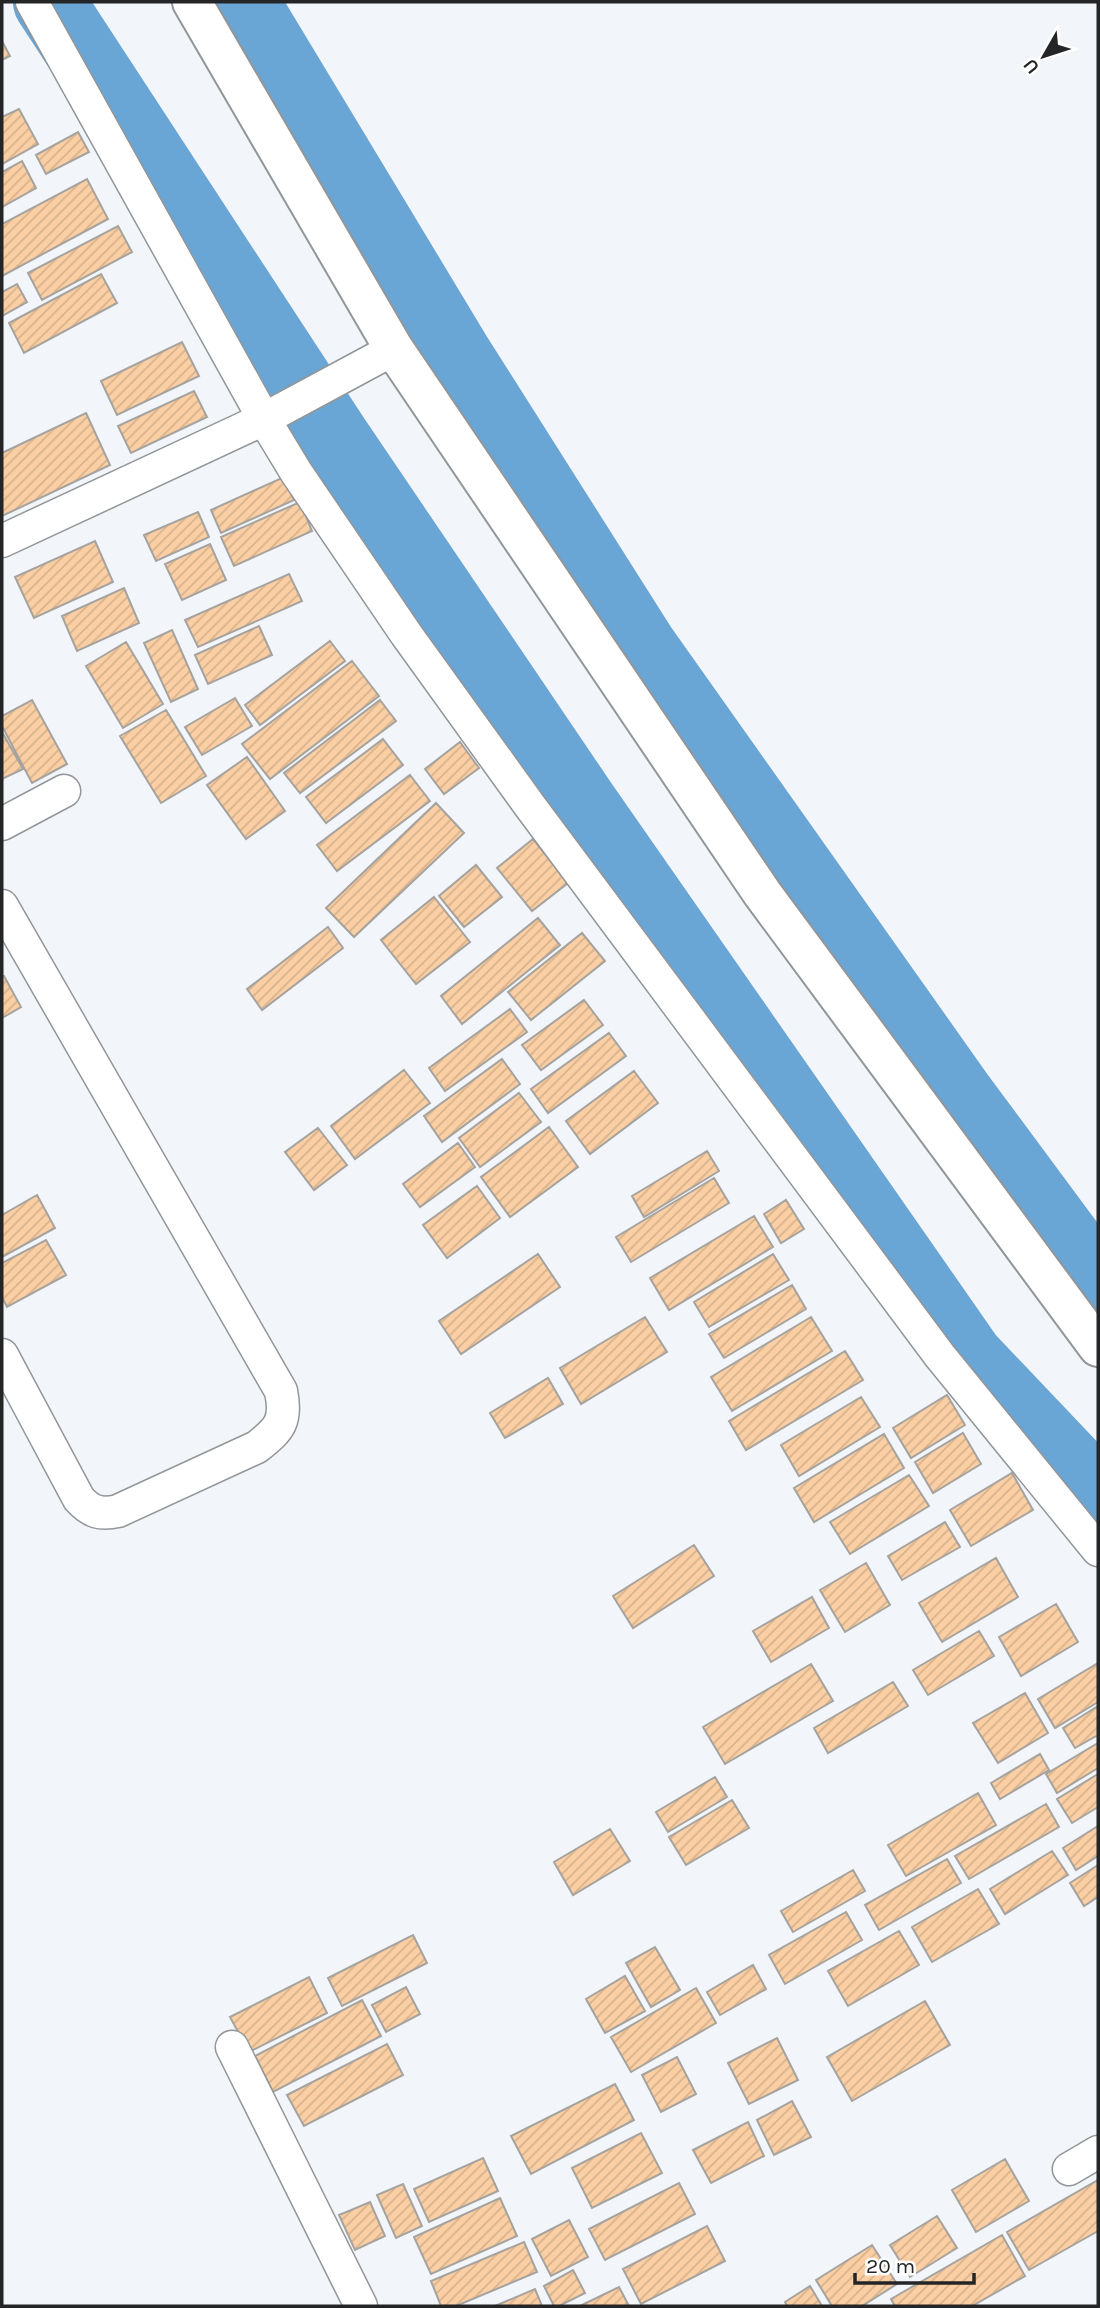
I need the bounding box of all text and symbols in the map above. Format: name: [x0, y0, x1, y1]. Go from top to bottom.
north arrow: [1009, 21, 1079, 91]
text: U: [1019, 54, 1044, 78]
scale bar: [855, 2242, 974, 2286]
text: 20 m: [866, 2254, 915, 2278]

